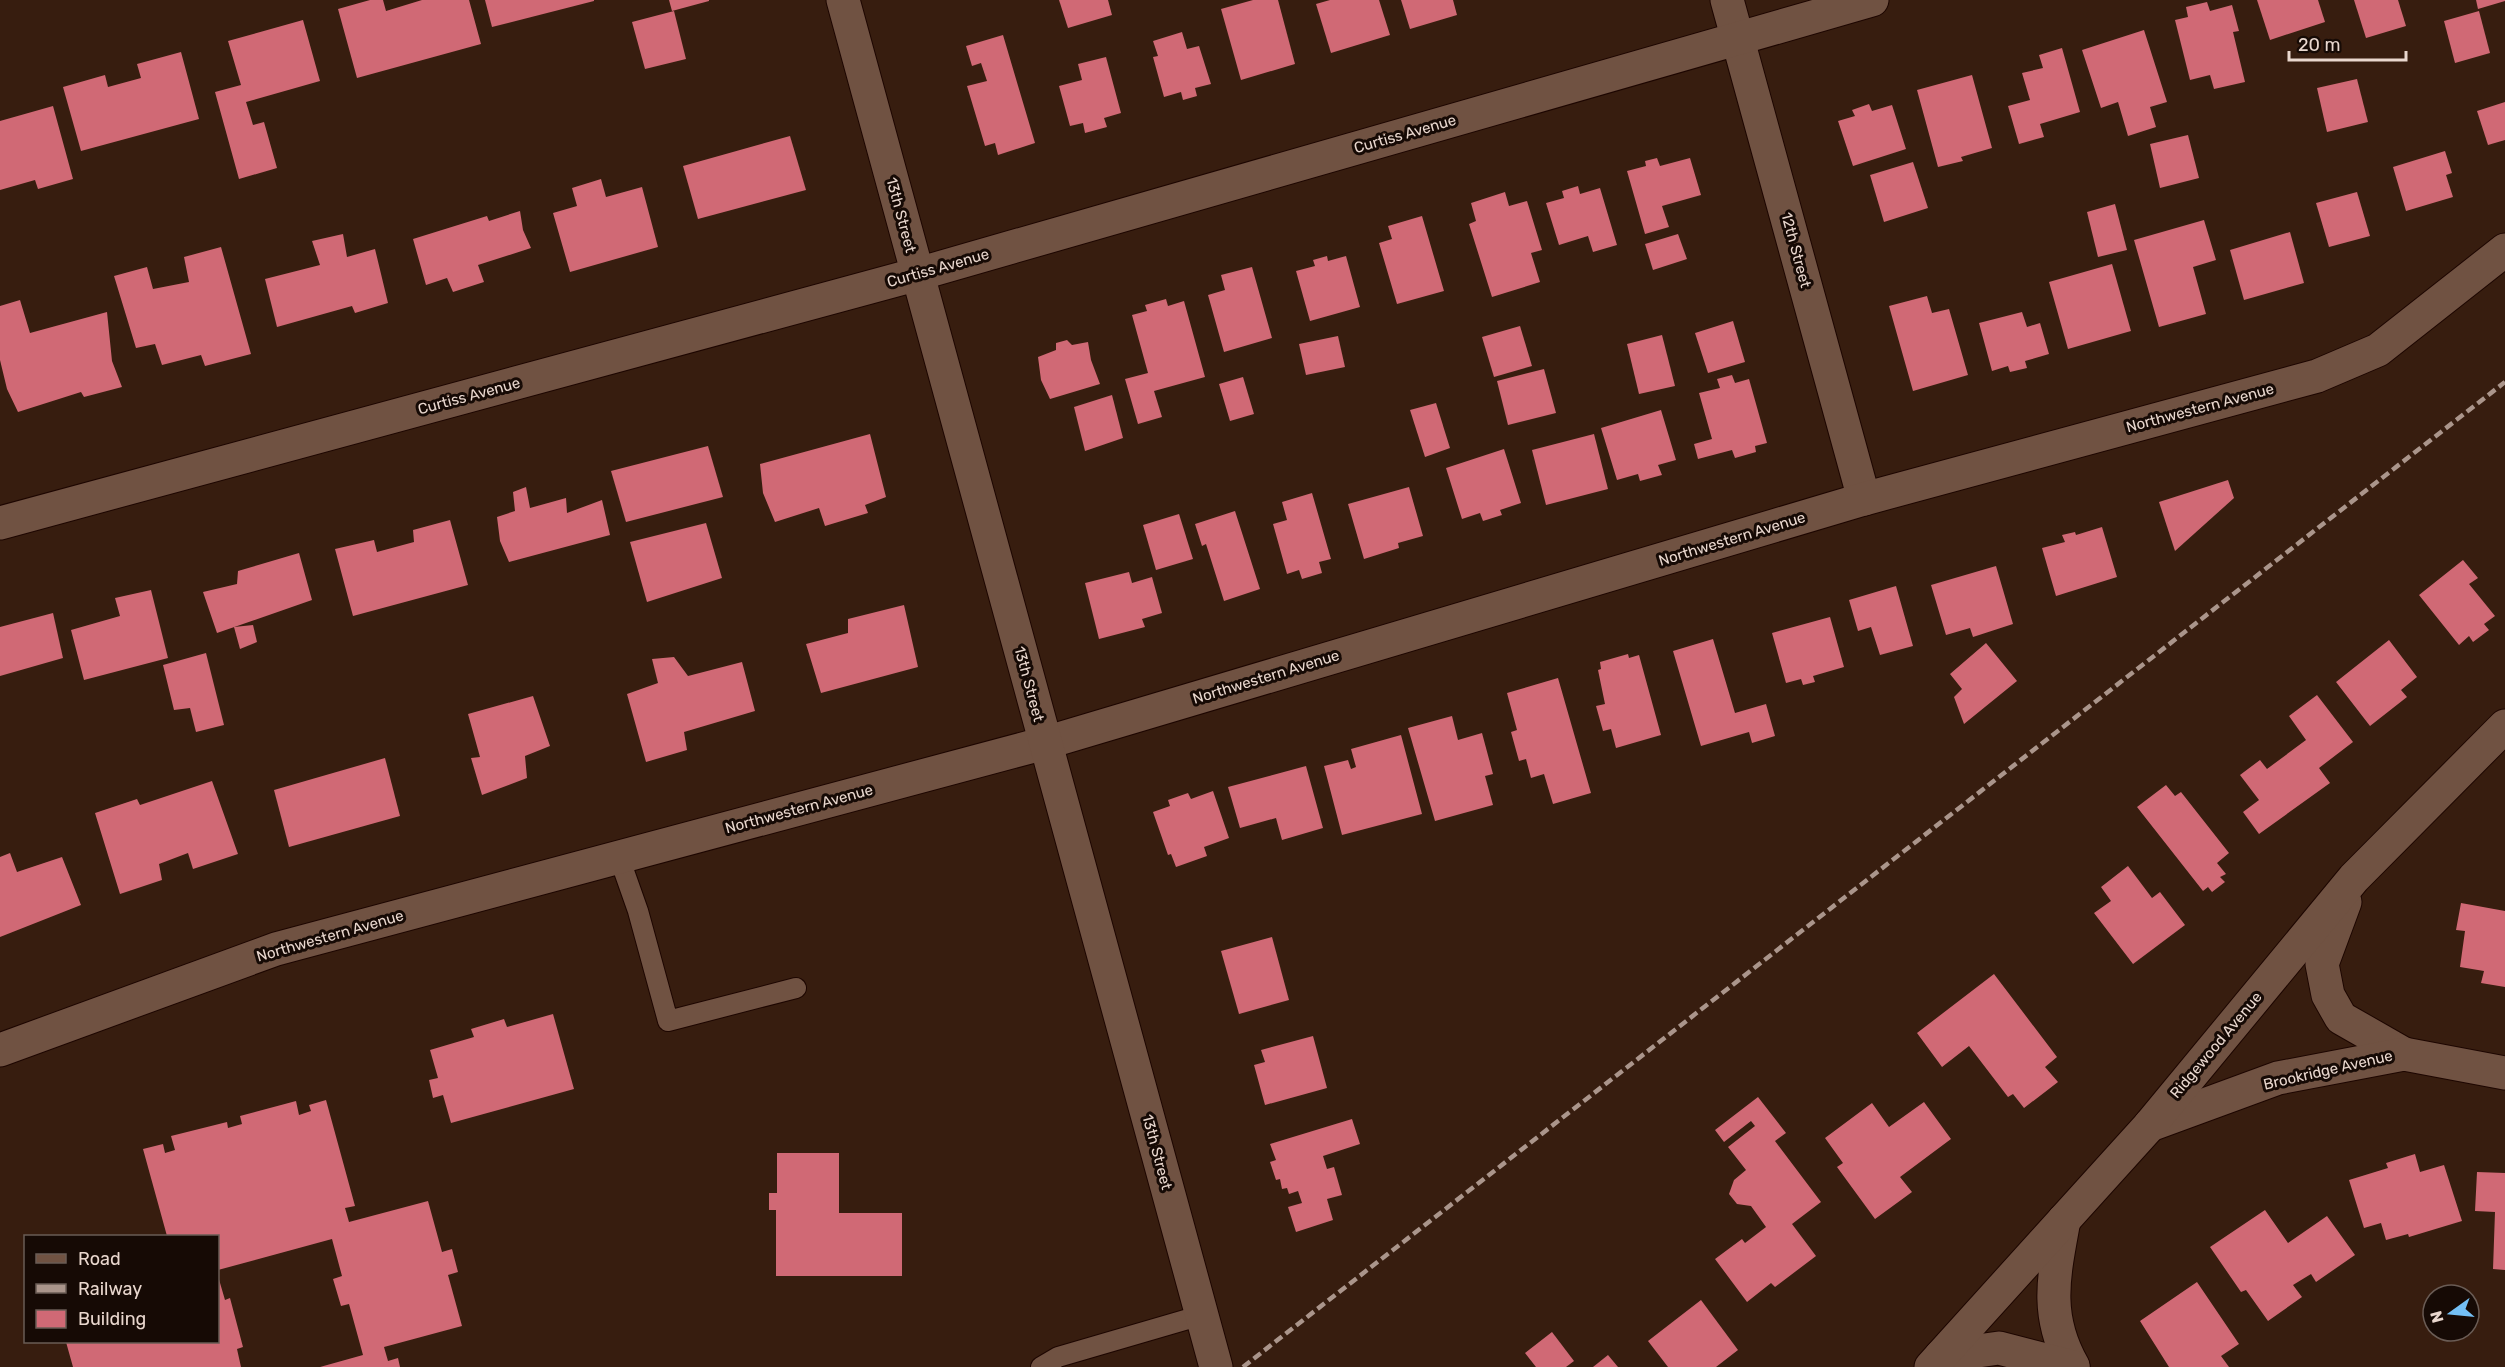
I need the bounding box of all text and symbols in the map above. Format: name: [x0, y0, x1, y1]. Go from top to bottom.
scale bar: [2289, 24, 2406, 62]
text: 20 m: [2298, 34, 2340, 56]
street label: Curtiss Avenue: [1352, 111, 1458, 157]
street label: 13th Street: [882, 175, 920, 255]
street label: 12th Street: [1777, 210, 1815, 290]
street label: Curtiss Avenue: [885, 245, 991, 291]
street label: Curtiss Avenue: [416, 374, 522, 418]
street label: Northwestern Avenue: [2124, 380, 2276, 436]
street label: Northwestern Avenue: [1657, 508, 1807, 570]
street label: 13th Street: [1010, 644, 1048, 724]
street label: Northwestern Avenue: [1191, 646, 1341, 708]
street label: Northwestern Avenue: [723, 781, 875, 837]
street label: Northwestern Avenue: [254, 906, 406, 966]
street label: Ridgewood Avenue: [2166, 988, 2266, 1102]
street label: Brookridge Avenue: [2262, 1046, 2394, 1094]
street label: 13th Street: [1138, 1112, 1176, 1192]
legend: [24, 1235, 219, 1343]
text: Road: [78, 1248, 121, 1270]
text: Railway: [78, 1278, 142, 1300]
north arrow: [2421, 1283, 2481, 1343]
text: Building: [78, 1308, 146, 1330]
text: N: [2426, 1309, 2448, 1325]

